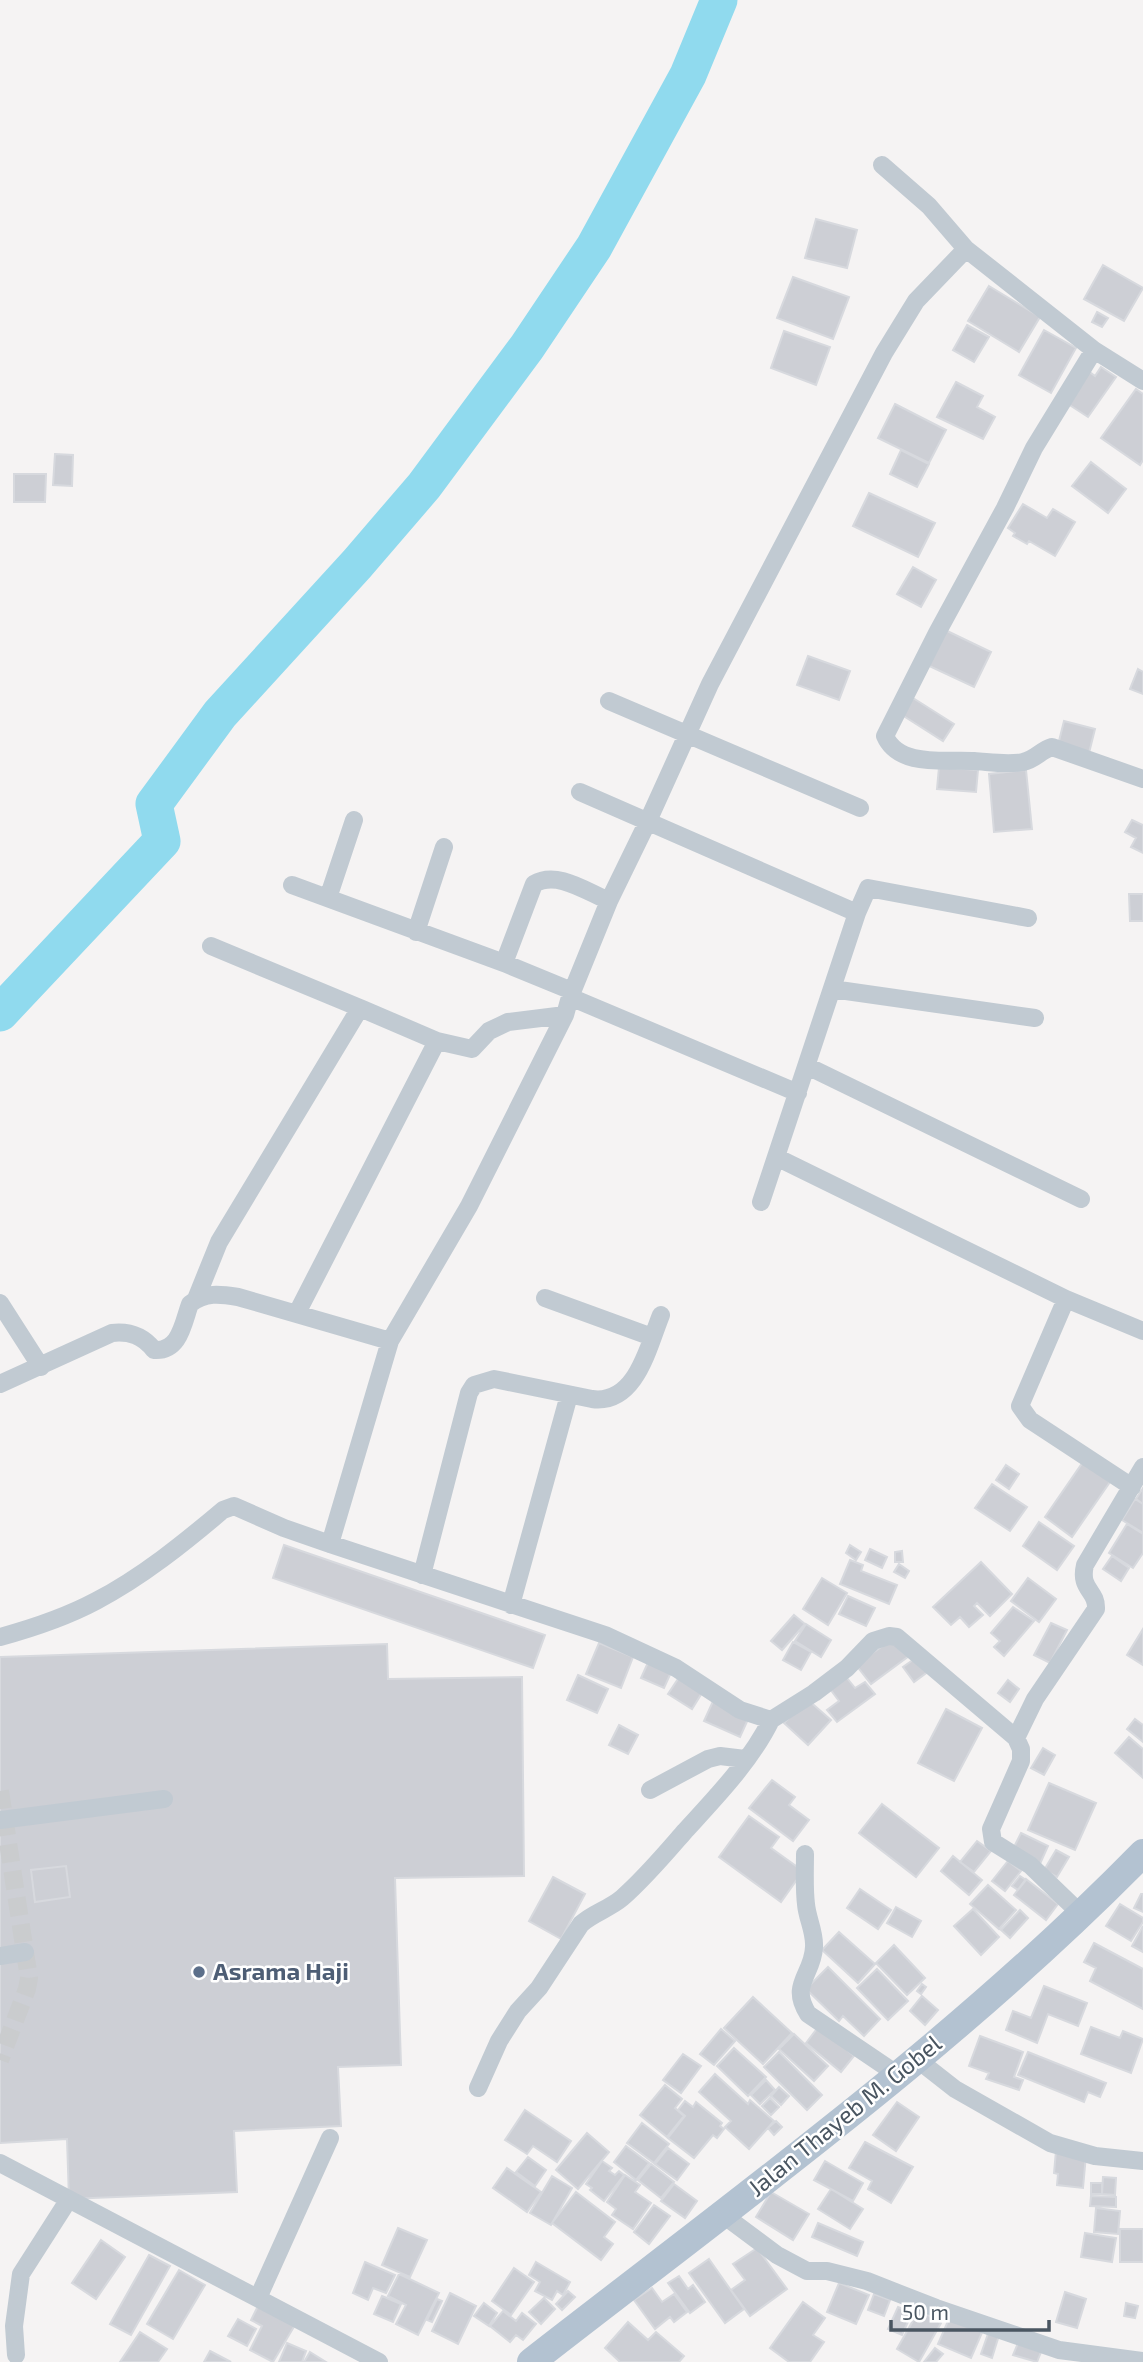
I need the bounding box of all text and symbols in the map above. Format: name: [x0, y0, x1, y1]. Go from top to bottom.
place label: Asrama Haji: [213, 1956, 349, 1985]
marker: Asrama Haji: [191, 1964, 207, 1980]
street label: Jalan Thayeb M. Gobel: [742, 2028, 947, 2202]
scale bar: [891, 2288, 1048, 2332]
text: 50 m: [902, 2299, 949, 2324]

